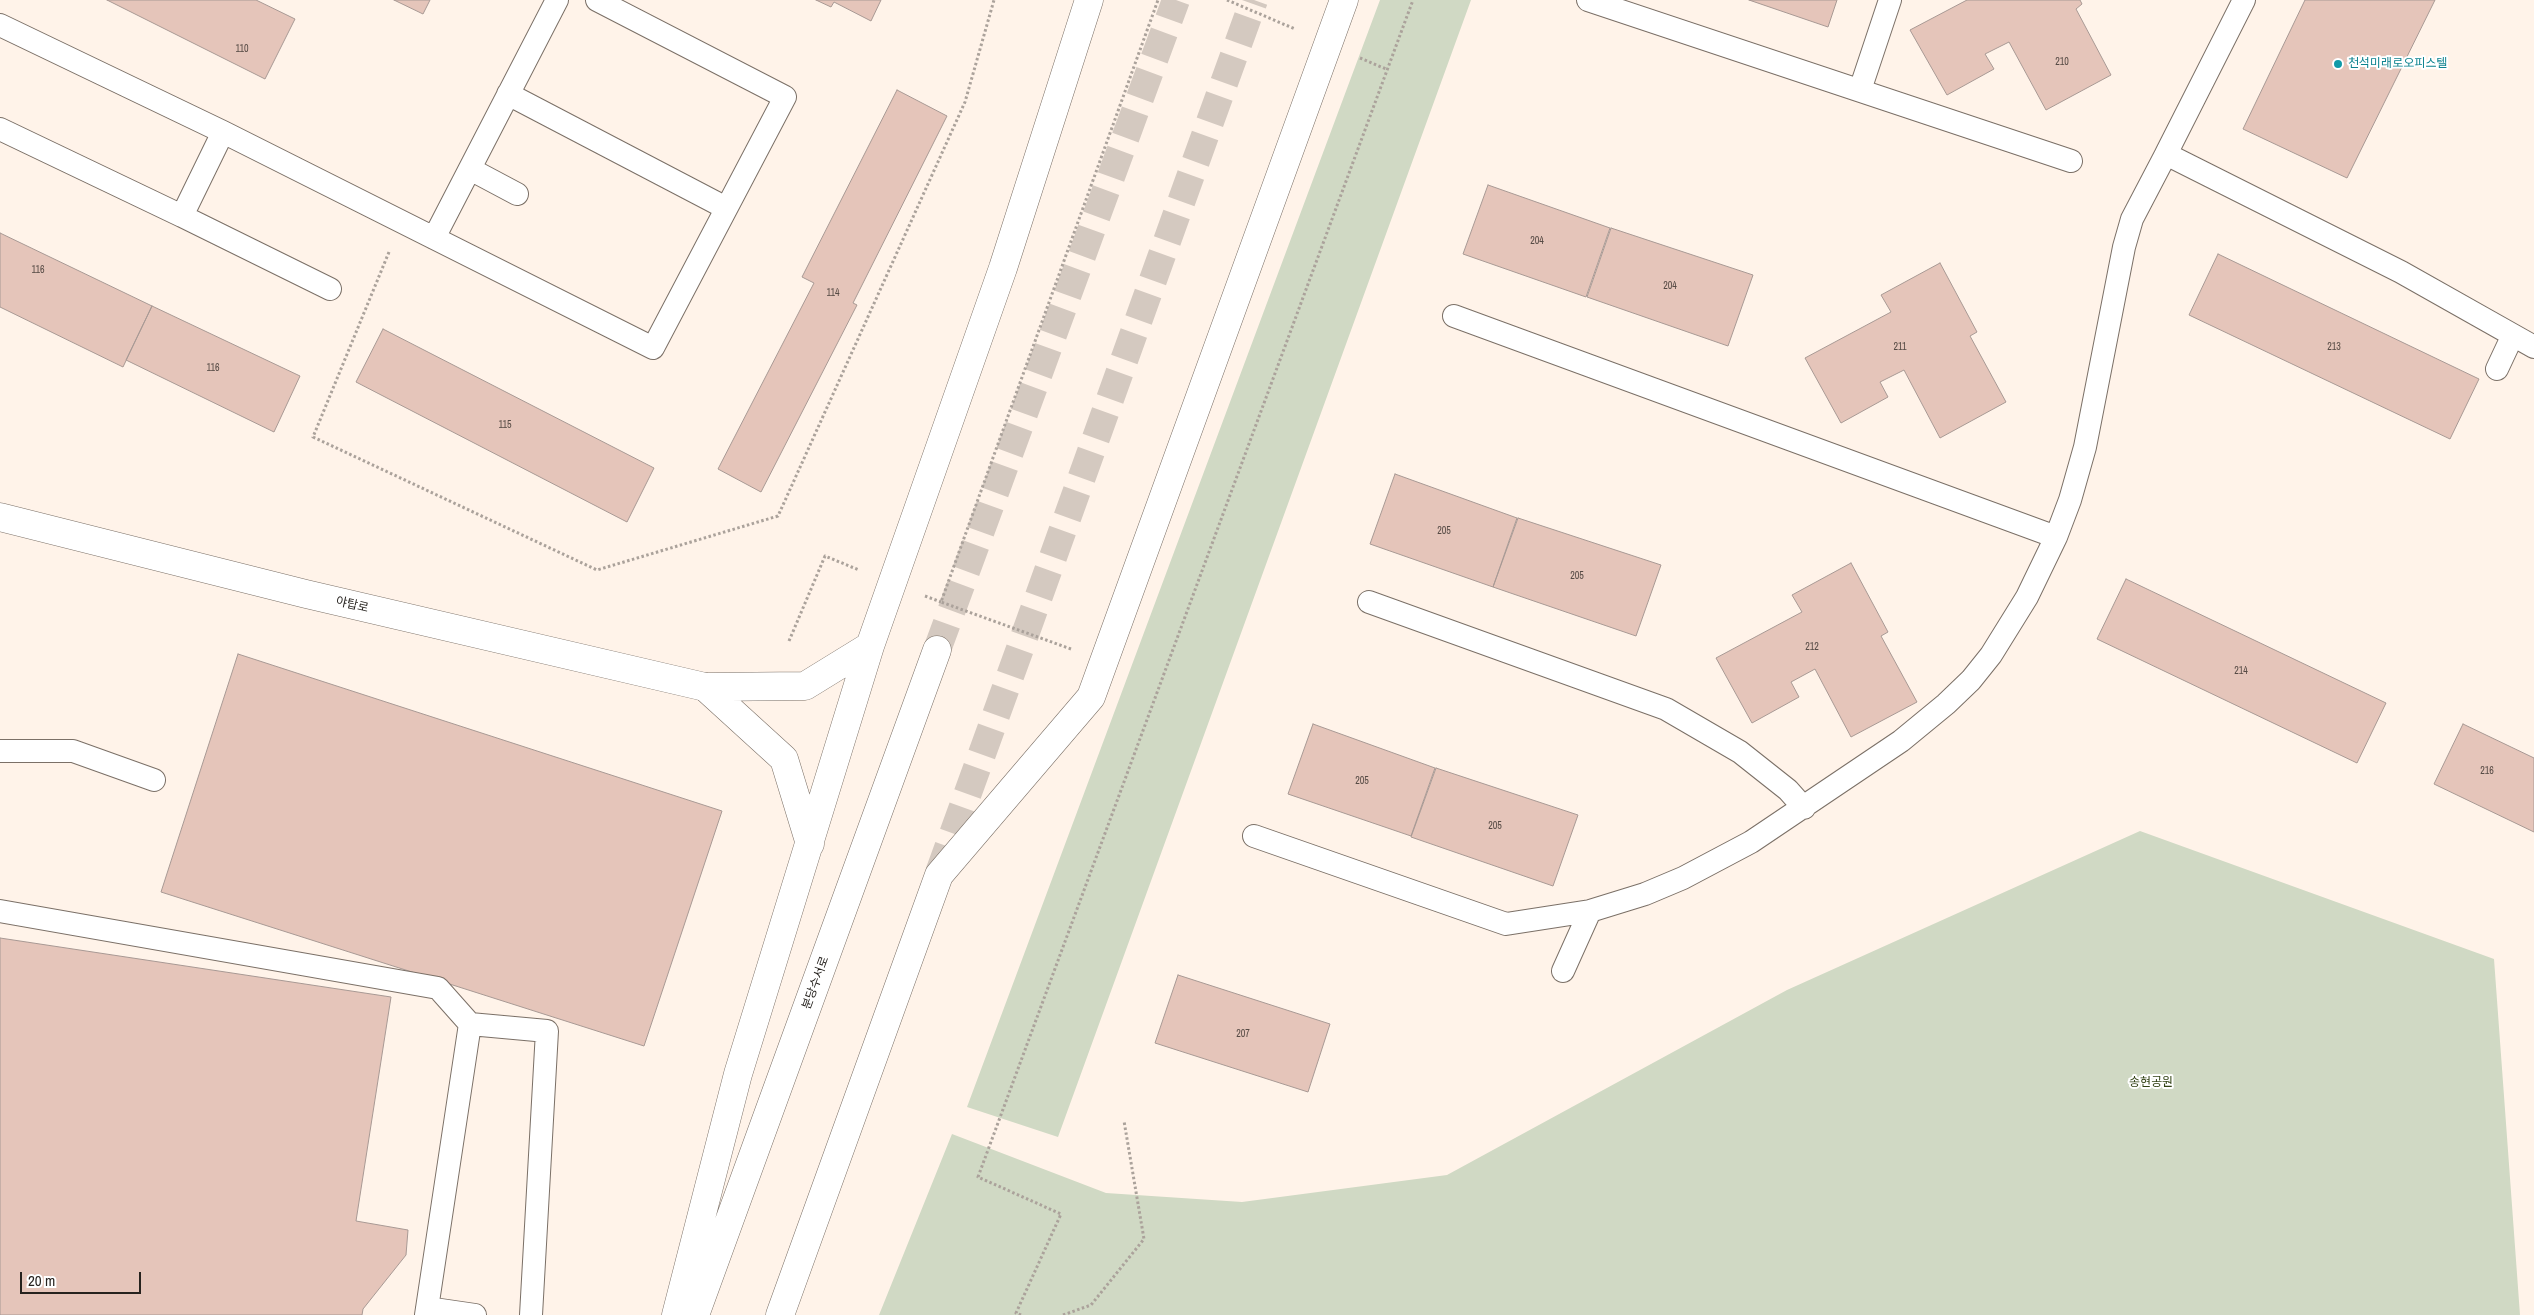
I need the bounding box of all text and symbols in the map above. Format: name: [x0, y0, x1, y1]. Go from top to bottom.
house number: 110: [235, 43, 249, 55]
house number: 210: [2055, 56, 2069, 68]
place label: 천석미래로오피스텔: [2348, 57, 2447, 71]
marker: 천석미래로오피스텔: [2332, 58, 2344, 70]
house number: 204: [1530, 235, 1544, 247]
house number: 116: [31, 264, 45, 276]
house number: 204: [1663, 280, 1677, 292]
house number: 114: [826, 287, 840, 299]
house number: 211: [1893, 341, 1907, 353]
house number: 213: [2327, 341, 2341, 353]
house number: 116: [206, 362, 220, 374]
house number: 115: [498, 419, 512, 431]
house number: 205: [1437, 525, 1451, 537]
house number: 205: [1570, 570, 1584, 582]
street label: 야탑로: [334, 594, 370, 616]
house number: 212: [1805, 641, 1819, 653]
house number: 214: [2234, 665, 2248, 677]
house number: 216: [2480, 765, 2494, 777]
house number: 205: [1355, 775, 1369, 787]
house number: 205: [1488, 820, 1502, 832]
street label: 분당수서로: [800, 955, 832, 1011]
house number: 207: [1236, 1028, 1250, 1040]
park label: 송현공원: [2129, 1076, 2173, 1090]
scale bar: [22, 1262, 144, 1294]
text: 20 m: [28, 1270, 55, 1291]

